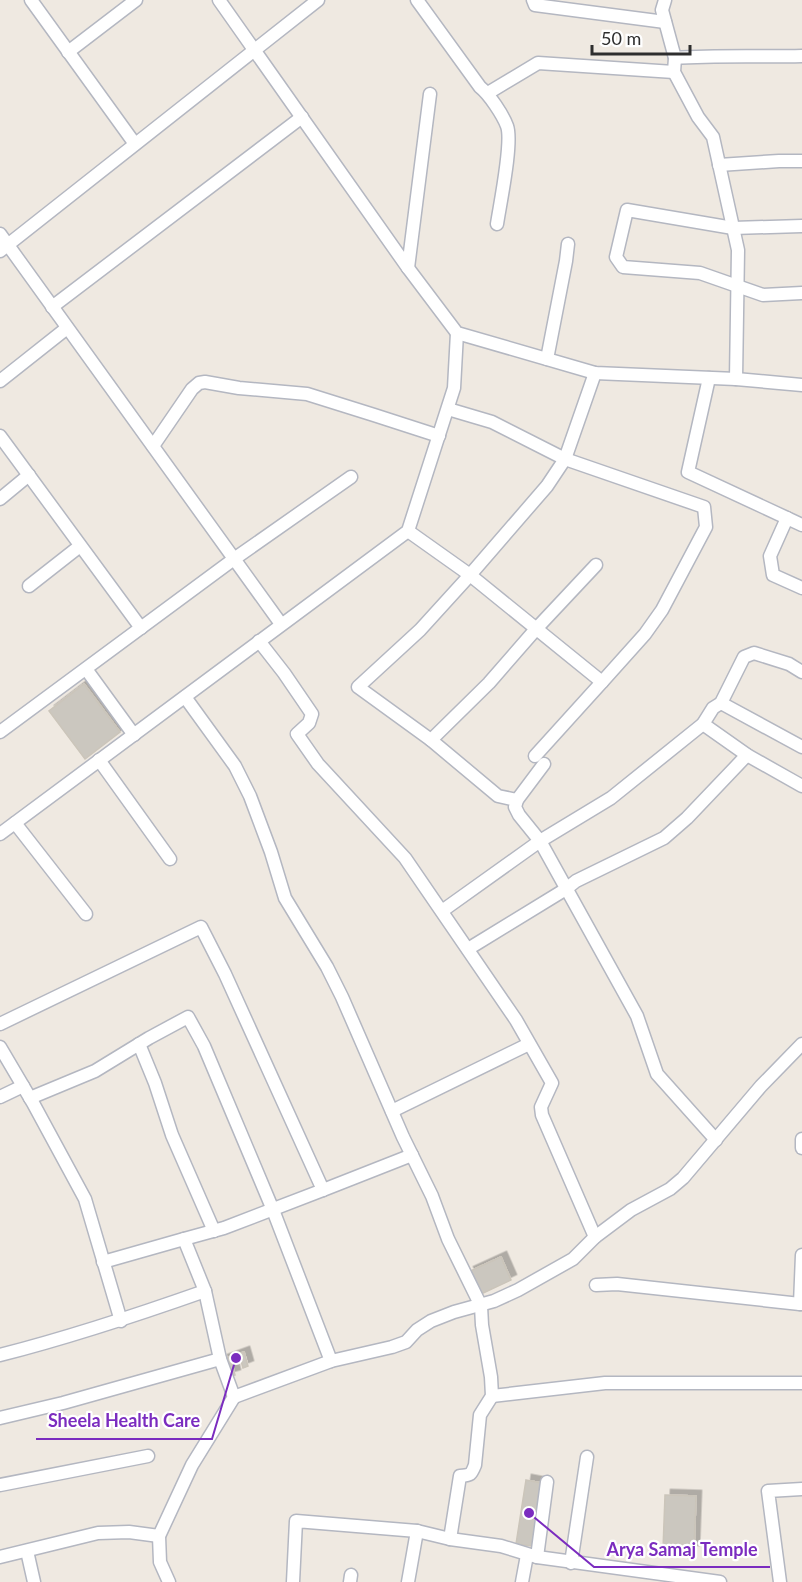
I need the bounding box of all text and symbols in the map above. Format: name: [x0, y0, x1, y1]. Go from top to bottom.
scale bar: [592, 18, 690, 56]
text: 50 m: [601, 27, 641, 49]
callout: Sheela Health Care: [36, 1403, 212, 1439]
text: Sheela Health Care: [48, 1409, 201, 1431]
callout: Arya Samaj Temple: [594, 1531, 770, 1567]
text: Arya Samaj Temple: [605, 1538, 758, 1560]

